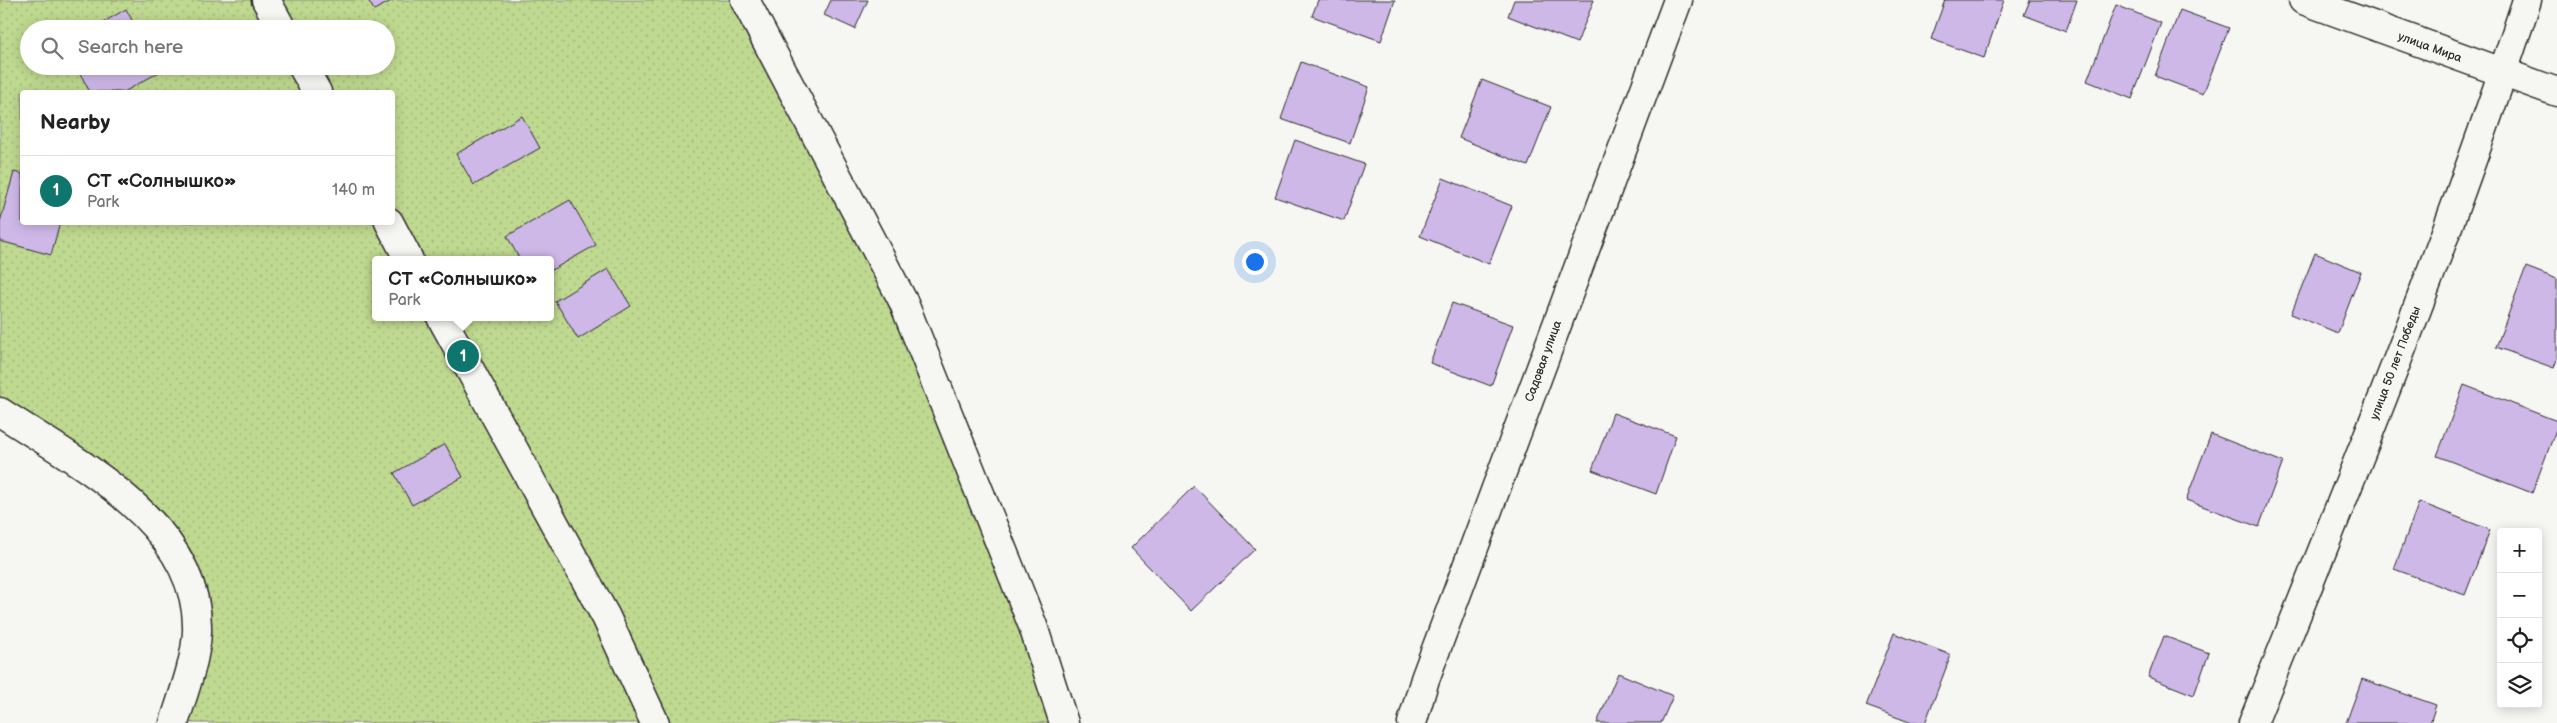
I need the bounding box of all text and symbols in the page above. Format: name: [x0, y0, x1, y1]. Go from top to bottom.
search box: [20, 20, 395, 75]
street label: улица Мира: [2396, 29, 2464, 66]
icon: search: [38, 34, 66, 62]
text: Search here: [78, 36, 183, 59]
text: Nearby: [40, 110, 110, 135]
text: СТ «Солнышко»: [87, 170, 236, 193]
text: 1: [53, 181, 59, 200]
text: 140 m: [332, 181, 375, 200]
text: Park: [87, 193, 119, 212]
your location: [1242, 249, 1268, 275]
popup: [372, 256, 554, 321]
text: СТ «Солнышко»: [388, 268, 538, 291]
text: Park: [388, 291, 420, 310]
street label: улица 50 лет Победы: [2367, 304, 2424, 422]
street label: Садовая улица: [1522, 319, 1565, 404]
pin: 1: [447, 337, 479, 375]
map controls: [2497, 528, 2542, 708]
button: +: [2497, 528, 2542, 573]
button: −: [2497, 573, 2542, 618]
button: locate: [2497, 618, 2542, 663]
button: layers: [2497, 663, 2542, 708]

